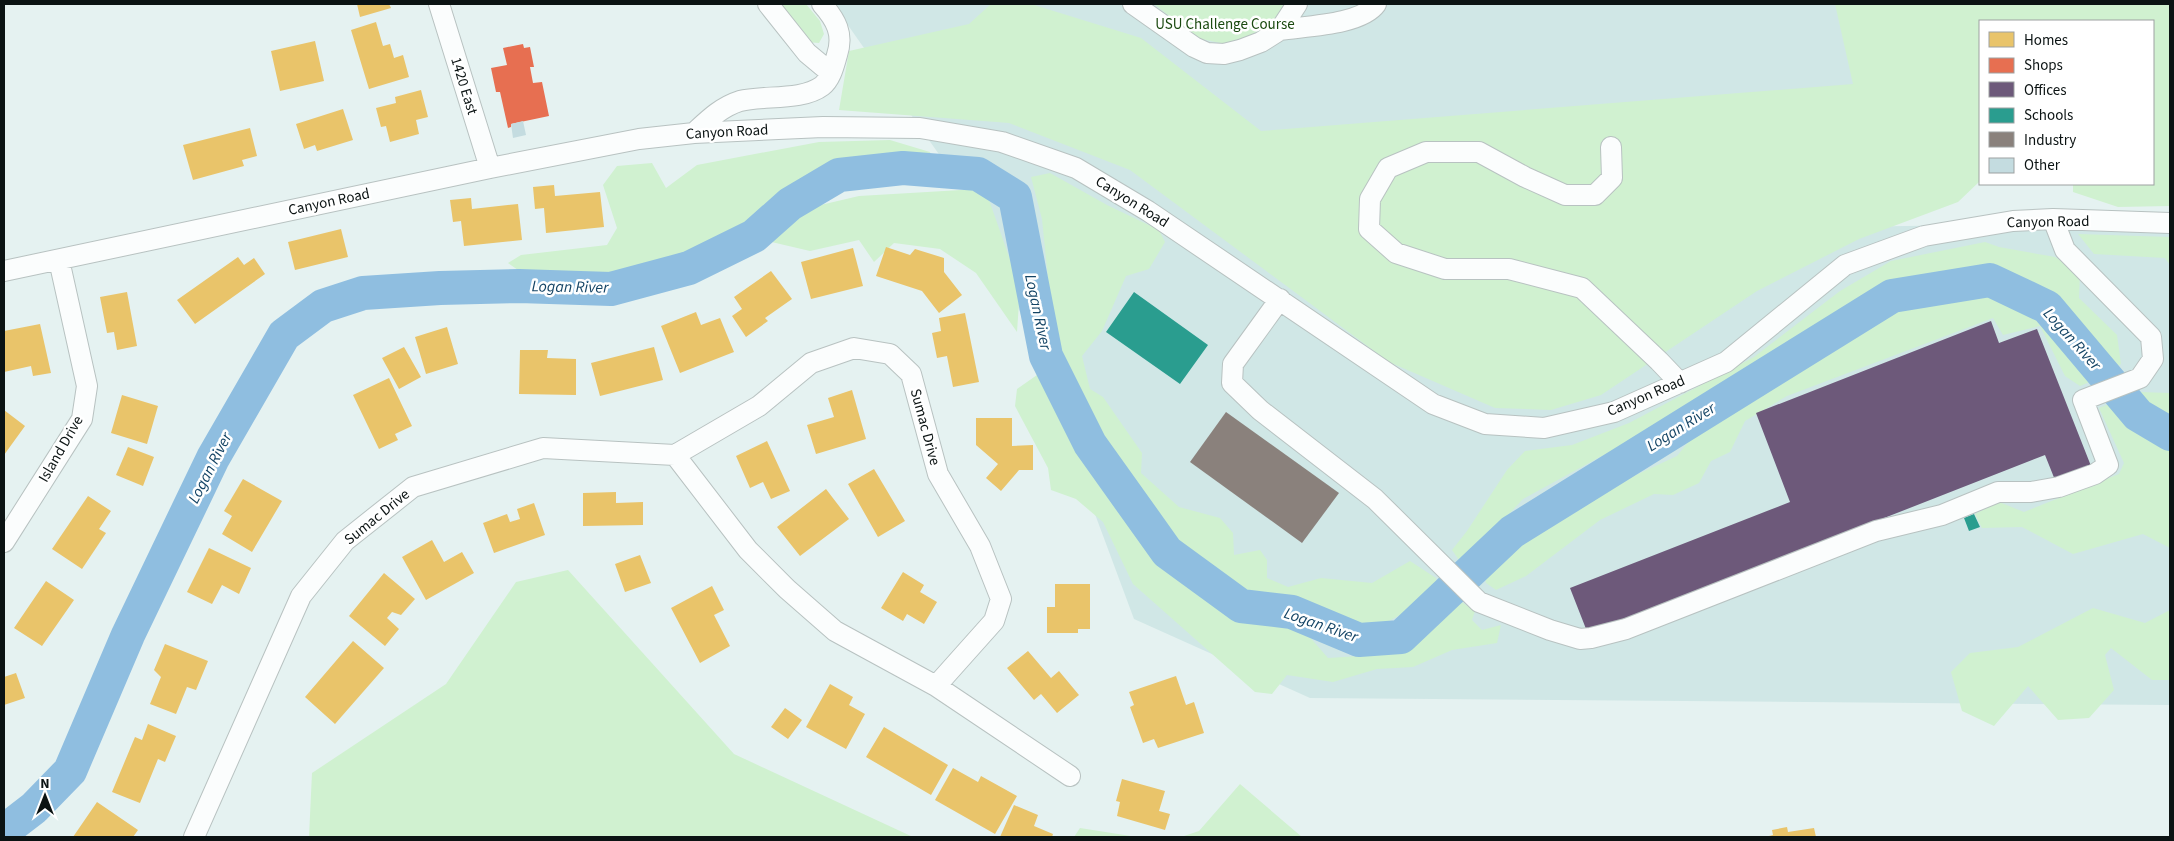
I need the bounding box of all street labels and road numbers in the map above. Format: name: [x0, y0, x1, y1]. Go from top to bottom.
street label: 1420 East: [445, 55, 483, 117]
street label: Canyon Road: [685, 119, 769, 145]
street label: Canyon Road: [1091, 171, 1173, 233]
street label: Canyon Road: [286, 183, 372, 221]
street label: Canyon Road: [2006, 211, 2090, 233]
street label: Canyon Road: [1604, 370, 1688, 422]
street label: Sumac Drive: [905, 386, 945, 468]
street label: Island Drive: [33, 412, 89, 486]
street label: Sumac Drive: [340, 484, 414, 550]

